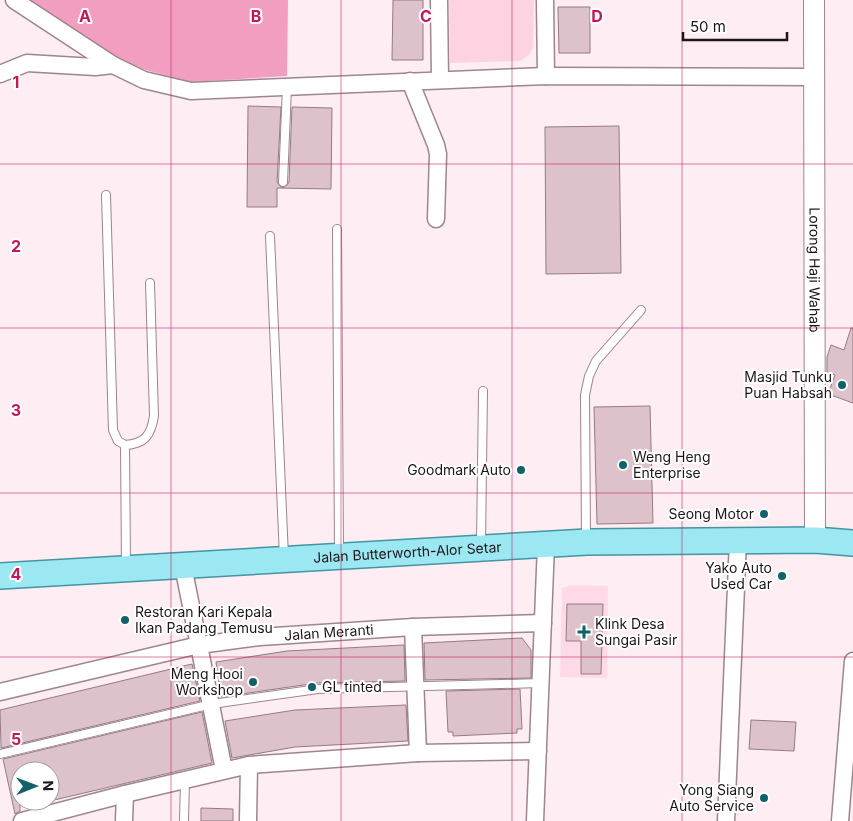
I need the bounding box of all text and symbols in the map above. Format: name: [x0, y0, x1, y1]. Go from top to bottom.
text: A: [79, 6, 91, 26]
text: B: [251, 6, 261, 26]
text: C: [420, 6, 432, 26]
text: D: [591, 6, 603, 26]
scale bar: [683, 10, 787, 42]
text: 50 m: [690, 17, 726, 36]
text: 1: [13, 72, 19, 92]
street label: Lorong Haji Wahab: [806, 207, 824, 333]
text: 2: [11, 236, 21, 256]
place label: Masjid Tunku Puan Habsah: [744, 368, 832, 401]
marker: Masjid Tunku Puan Habsah: [836, 379, 848, 391]
text: 3: [11, 400, 21, 420]
place label: Weng Heng Enterprise: [633, 448, 710, 481]
marker: Weng Heng Enterprise: [617, 459, 629, 471]
place label: Goodmark Auto: [407, 461, 511, 478]
marker: Goodmark Auto: [515, 464, 527, 476]
place label: Seong Motor: [669, 505, 754, 522]
marker: Seong Motor: [758, 508, 770, 520]
street label: Jalan Butterworth-Alor Setar: [313, 538, 502, 566]
place label: Yako Auto Used Car: [705, 559, 772, 592]
text: 4: [11, 564, 22, 584]
marker: Yako Auto Used Car: [776, 570, 788, 582]
place label: Restoran Kari Kepala Ikan Padang Temusu: [135, 603, 273, 636]
marker: Restoran Kari Kepala Ikan Padang Temusu: [119, 614, 131, 626]
place label: Klink Desa Sungai Pasir: [595, 615, 677, 648]
street label: Jalan Meranti: [284, 621, 374, 643]
marker: Klink Desa Sungai Pasir: [577, 625, 591, 639]
place label: Meng Hooi Workshop: [171, 665, 243, 698]
marker: Meng Hooi Workshop: [247, 676, 259, 688]
place label: GL tinted: [322, 678, 382, 695]
marker: GL tinted: [306, 681, 318, 693]
text: 5: [11, 729, 21, 749]
north arrow: [10, 761, 60, 811]
text: N: [40, 780, 57, 791]
place label: Yong Siang Auto Service: [669, 781, 754, 814]
marker: Yong Siang Auto Service: [758, 792, 770, 804]

